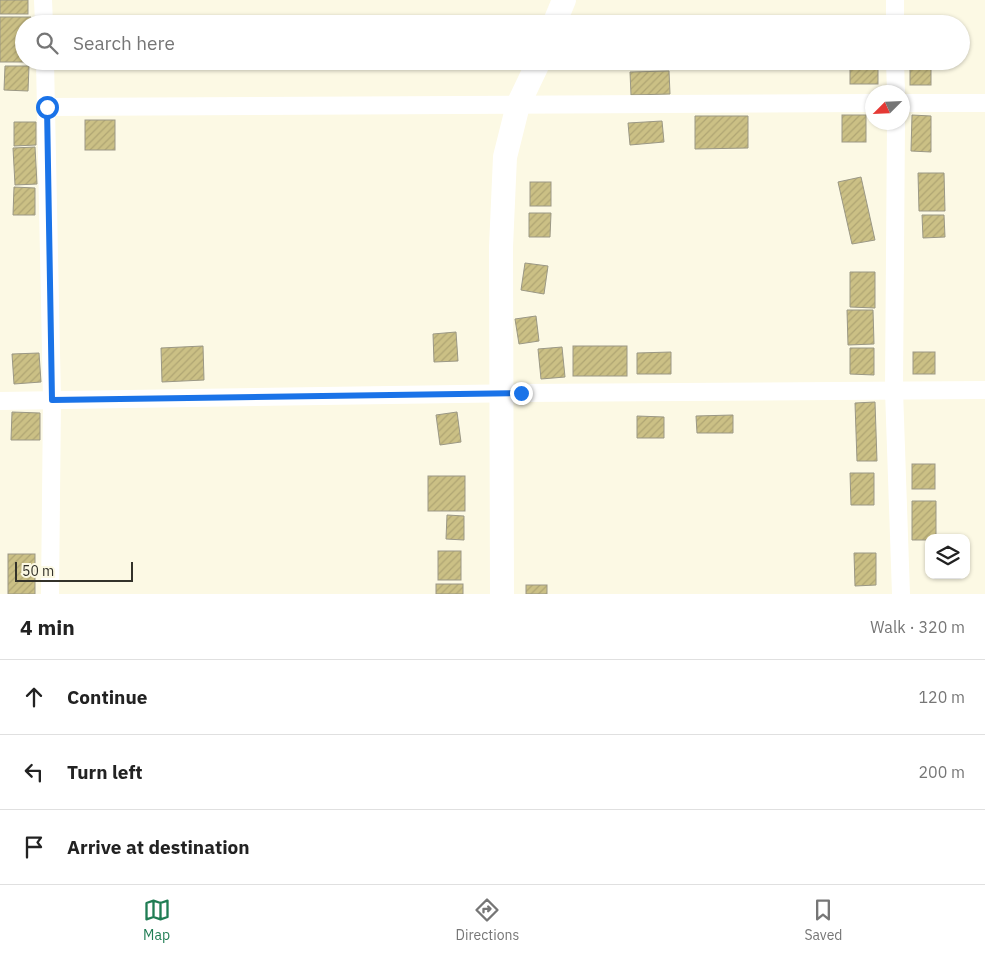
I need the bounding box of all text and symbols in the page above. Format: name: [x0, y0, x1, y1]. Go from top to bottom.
search box: [15, 15, 970, 70]
icon: search: [33, 29, 61, 57]
text: Search here: [73, 31, 175, 55]
north arrow: [865, 85, 910, 130]
route start: [36, 96, 59, 119]
route end: [510, 382, 533, 405]
map controls: [925, 534, 970, 579]
button: layers: [925, 534, 970, 579]
scale bar: [15, 559, 132, 582]
text: 50 m: [22, 562, 54, 580]
text: 4 min: [20, 613, 75, 641]
text: Walk · 320 m: [870, 617, 965, 637]
icon: ahead: [20, 683, 48, 711]
text: Continue: [67, 685, 147, 709]
text: 120 m: [918, 687, 965, 707]
icon: left: [20, 758, 48, 786]
text: Turn left: [67, 760, 143, 784]
text: 200 m: [918, 762, 965, 782]
icon: arrive: [20, 833, 48, 861]
text: Arrive at destination: [67, 835, 250, 859]
tab: Map: [143, 896, 171, 944]
tab: Directions: [456, 896, 519, 944]
tab: Saved: [804, 896, 842, 944]

